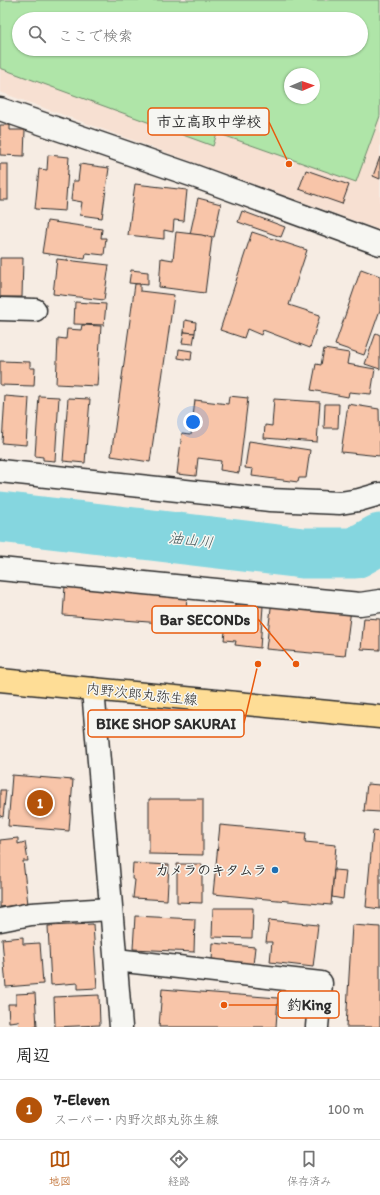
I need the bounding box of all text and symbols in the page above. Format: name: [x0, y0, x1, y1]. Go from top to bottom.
search box: [12, 12, 368, 56]
icon: search: [26, 23, 48, 45]
text: ここで検索: [58, 27, 133, 45]
north arrow: [284, 68, 320, 104]
callout: 市立高取中学校: [148, 108, 269, 135]
text: 市立高取中学校: [156, 113, 262, 131]
your location: [183, 412, 203, 432]
water label: 油山川: [168, 528, 214, 552]
callout: Bar SECONDs: [152, 606, 258, 633]
text: Bar SECONDs: [160, 611, 250, 629]
street label: 内野次郎丸弥生線: [85, 680, 199, 709]
callout: BIKE SHOP SAKURAI: [88, 710, 244, 737]
text: BIKE SHOP SAKURAI: [96, 715, 236, 733]
pin: 1: [27, 788, 53, 818]
place label: カメラのキタムラ: [155, 862, 267, 879]
marker: カメラのキタムラ: [270, 865, 280, 875]
callout: 釣King: [278, 991, 339, 1018]
text: 釣King: [287, 996, 332, 1015]
text: 周辺: [16, 1045, 50, 1065]
text: 7-Eleven: [54, 1091, 110, 1109]
text: 1: [26, 1102, 32, 1117]
text: 100 m: [328, 1102, 364, 1117]
text: スーパー · 内野次郎丸弥生線: [54, 1112, 218, 1127]
tab: 地図: [49, 1148, 71, 1188]
tab: 経路: [168, 1148, 190, 1188]
tab: 保存済み: [287, 1148, 331, 1188]

